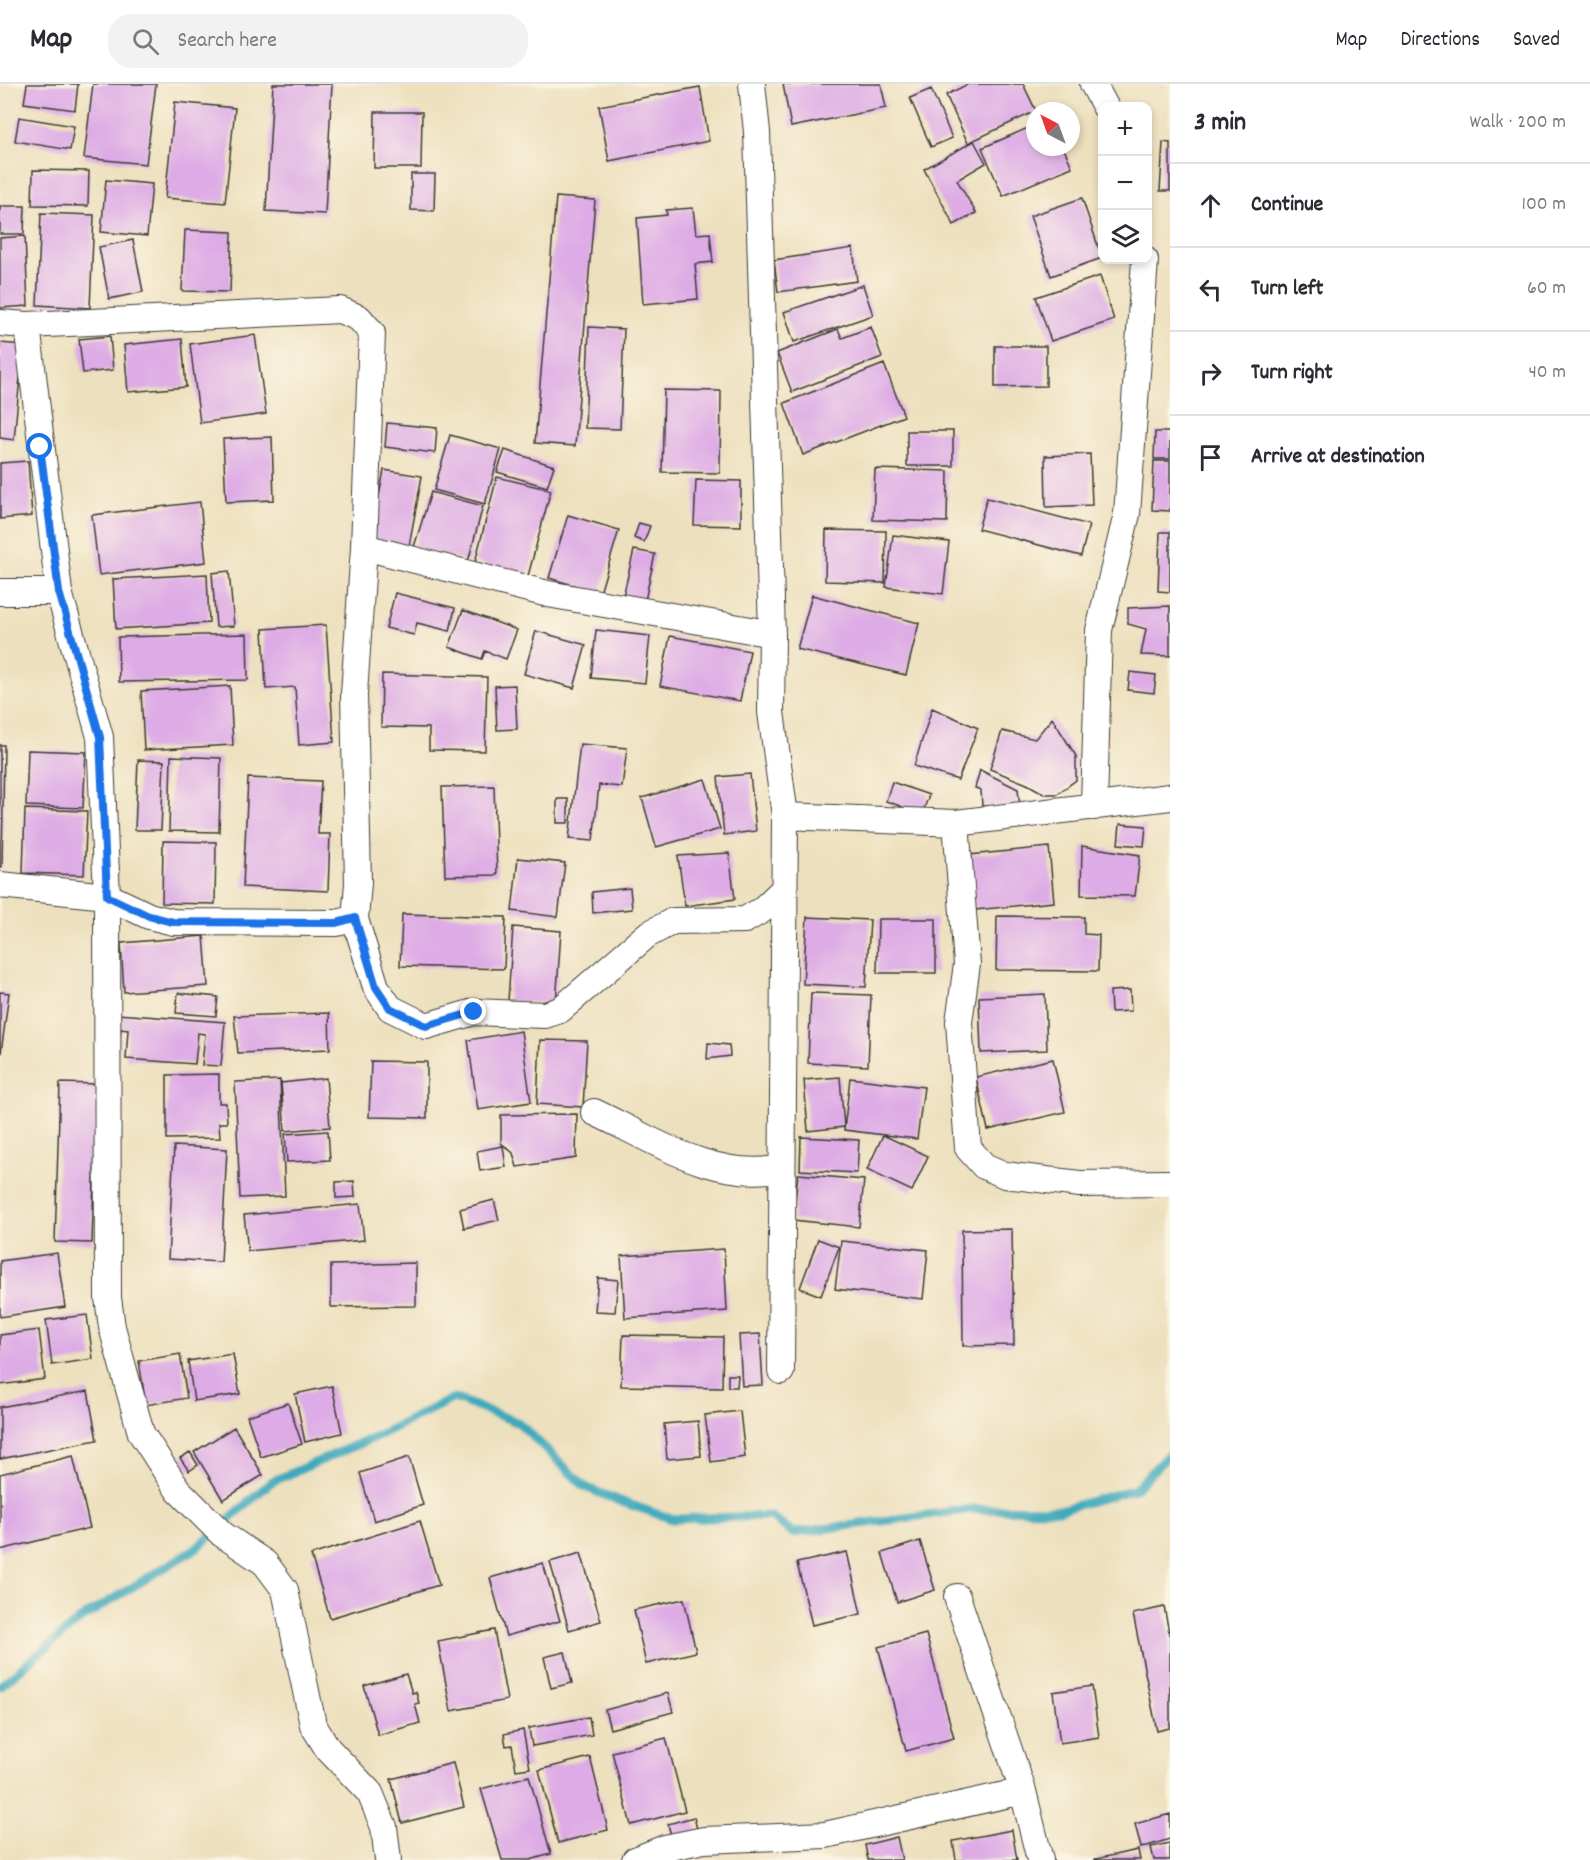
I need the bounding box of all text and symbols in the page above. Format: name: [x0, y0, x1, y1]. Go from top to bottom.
search box: [108, 14, 528, 68]
text: Map: [30, 21, 72, 61]
icon: search: [129, 25, 162, 58]
text: Search here: [177, 26, 277, 57]
text: Map: [1336, 26, 1367, 56]
text: Directions: [1400, 26, 1480, 56]
text: Saved: [1513, 26, 1560, 56]
north arrow: [1026, 102, 1080, 156]
map controls: [1098, 102, 1152, 264]
button: +: [1098, 102, 1152, 156]
text: 3 min: [1194, 105, 1246, 142]
text: Walk · 200 m: [1470, 109, 1566, 137]
button: −: [1098, 156, 1152, 210]
icon: ahead: [1194, 189, 1227, 222]
text: Continue: [1251, 190, 1323, 221]
text: 100 m: [1522, 191, 1566, 219]
button: layers: [1098, 210, 1152, 264]
icon: left: [1194, 273, 1227, 306]
text: Turn left: [1251, 274, 1323, 305]
text: 60 m: [1527, 275, 1566, 303]
icon: right: [1194, 357, 1227, 390]
text: Turn right: [1251, 358, 1333, 389]
text: 40 m: [1528, 359, 1566, 387]
route start: [26, 433, 52, 459]
icon: arrive: [1194, 441, 1227, 474]
text: Arrive at destination: [1251, 442, 1425, 473]
route end: [460, 998, 486, 1024]

